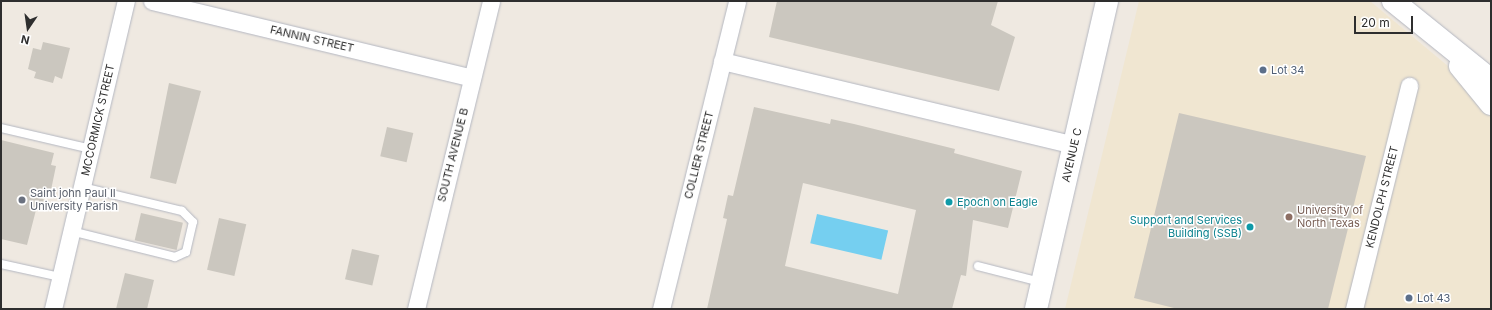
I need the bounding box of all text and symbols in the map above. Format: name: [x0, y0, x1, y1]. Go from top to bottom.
north arrow: [8, 8, 48, 48]
scale bar: [1356, 8, 1415, 34]
text: 20 m: [1361, 15, 1390, 30]
street label: FANNIN STREET: [269, 23, 355, 55]
text: N: [20, 32, 31, 47]
street label: MCCORMICK STREET: [79, 63, 117, 177]
place label: Lot 34: [1271, 63, 1304, 77]
marker: Lot 34: [1258, 65, 1268, 75]
street label: SOUTH AVENUE B: [435, 107, 471, 203]
street label: COLLIER STREET: [682, 110, 716, 200]
street label: AVENUE C: [1059, 127, 1085, 183]
street label: KENDOLPH STREET: [1363, 145, 1401, 249]
place label: Saint john Paul II University Parish: [30, 187, 118, 213]
marker: Saint john Paul II University Parish: [17, 195, 27, 205]
place label: Epoch on Eagle: [957, 195, 1038, 209]
marker: Epoch on Eagle: [944, 197, 954, 207]
place label: University of North Texas: [1297, 204, 1363, 230]
marker: University of North Texas: [1284, 212, 1294, 222]
place label: Support and Services Building (SSB): [1130, 214, 1242, 240]
marker: Support and Services Building (SSB): [1245, 222, 1255, 232]
place label: Lot 43: [1417, 291, 1450, 305]
marker: Lot 43: [1404, 293, 1414, 303]

